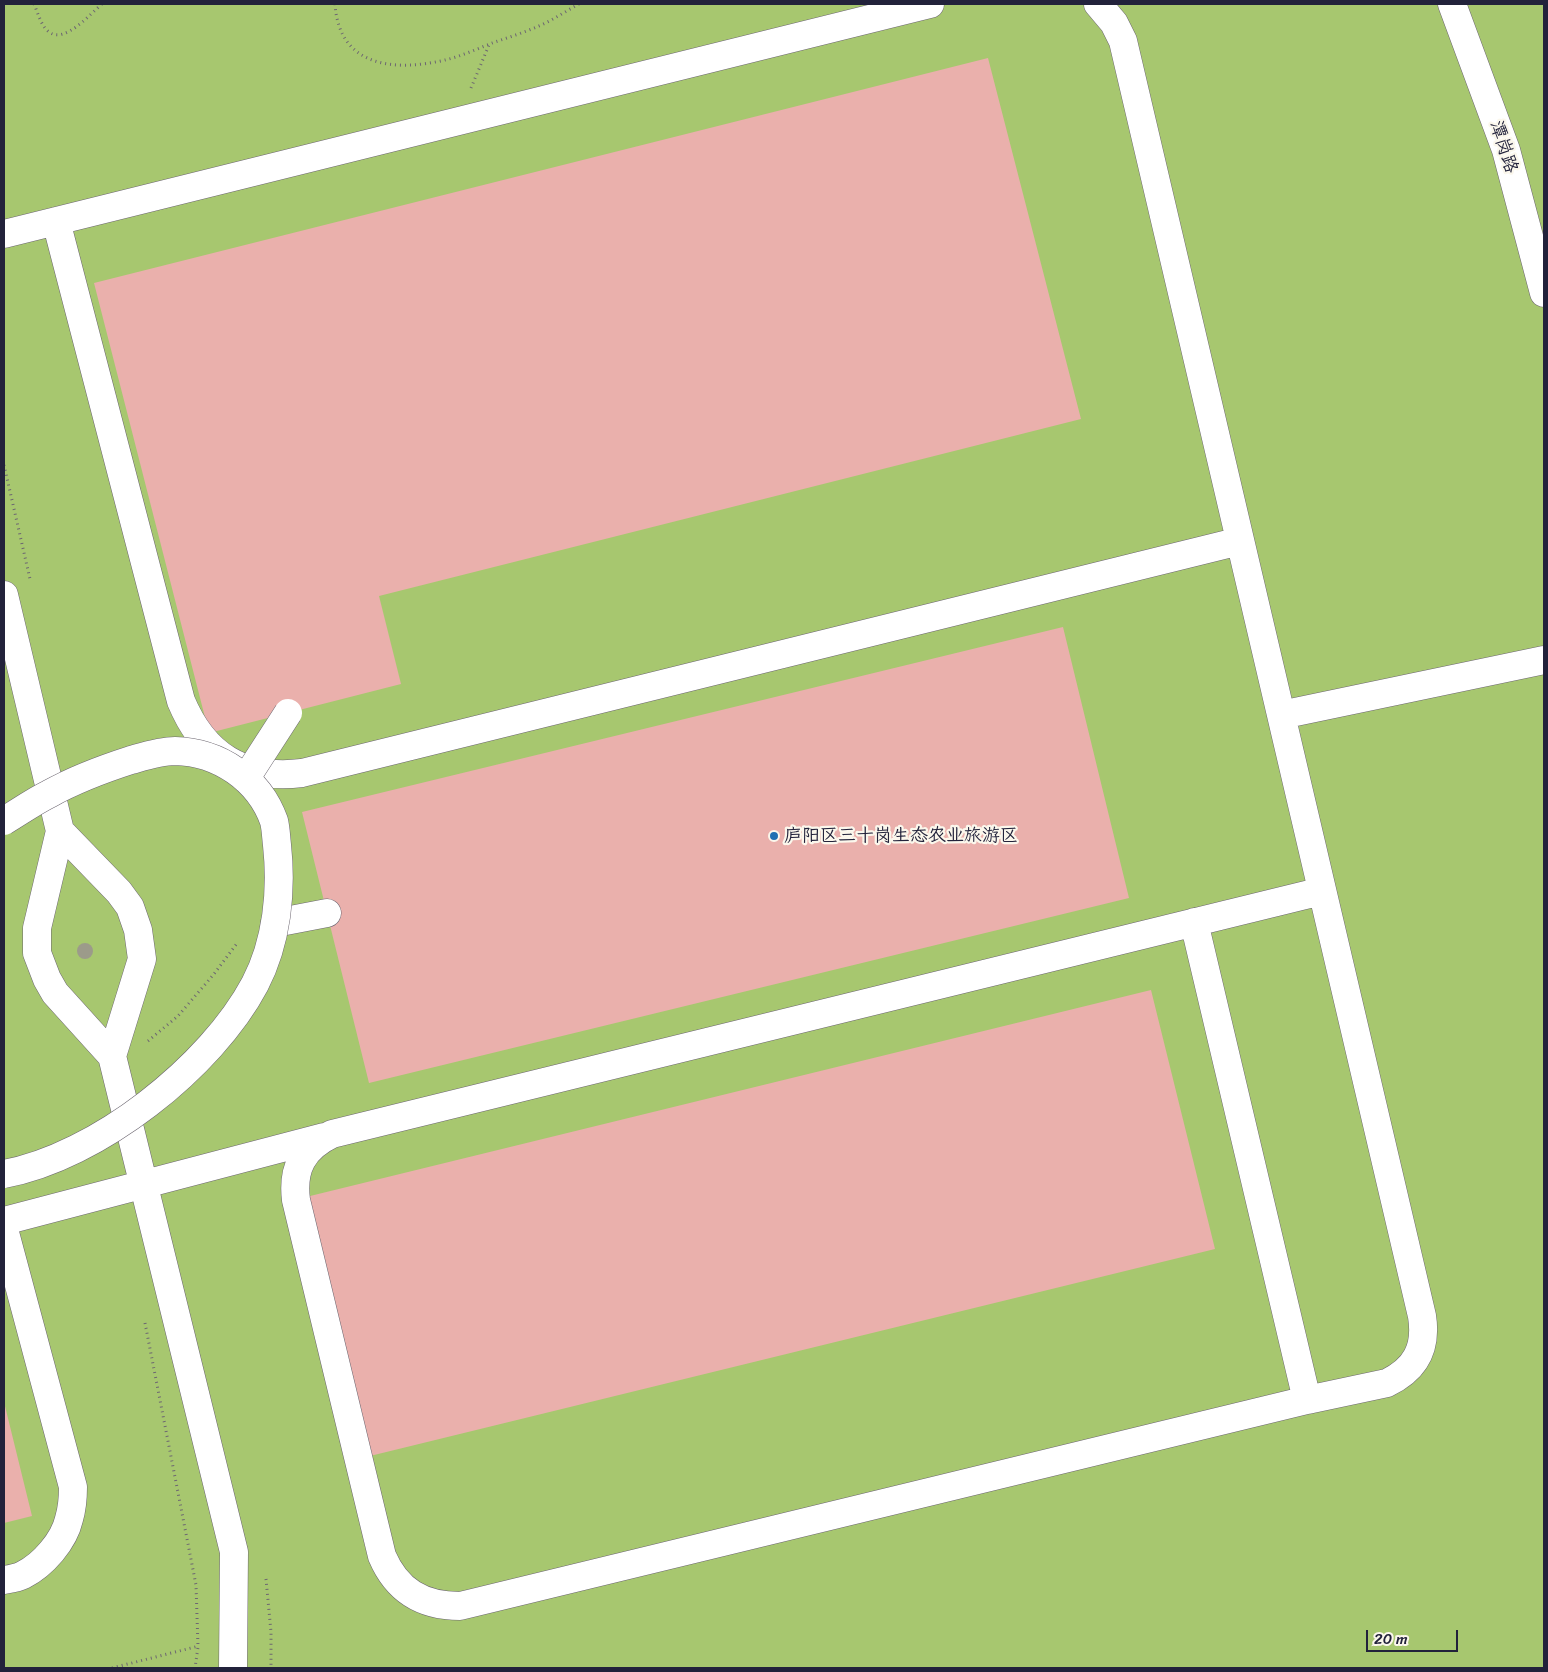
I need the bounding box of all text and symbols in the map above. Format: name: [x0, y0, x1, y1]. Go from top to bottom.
street label: 潭岗路: [1484, 118, 1522, 176]
place label: 庐阳区三十岗生态农业旅游区: [784, 825, 1018, 847]
marker: 庐阳区三十岗生态农业旅游区: [768, 830, 780, 842]
scale bar: [1368, 1620, 1460, 1652]
text: 20 m: [1374, 1626, 1408, 1652]

